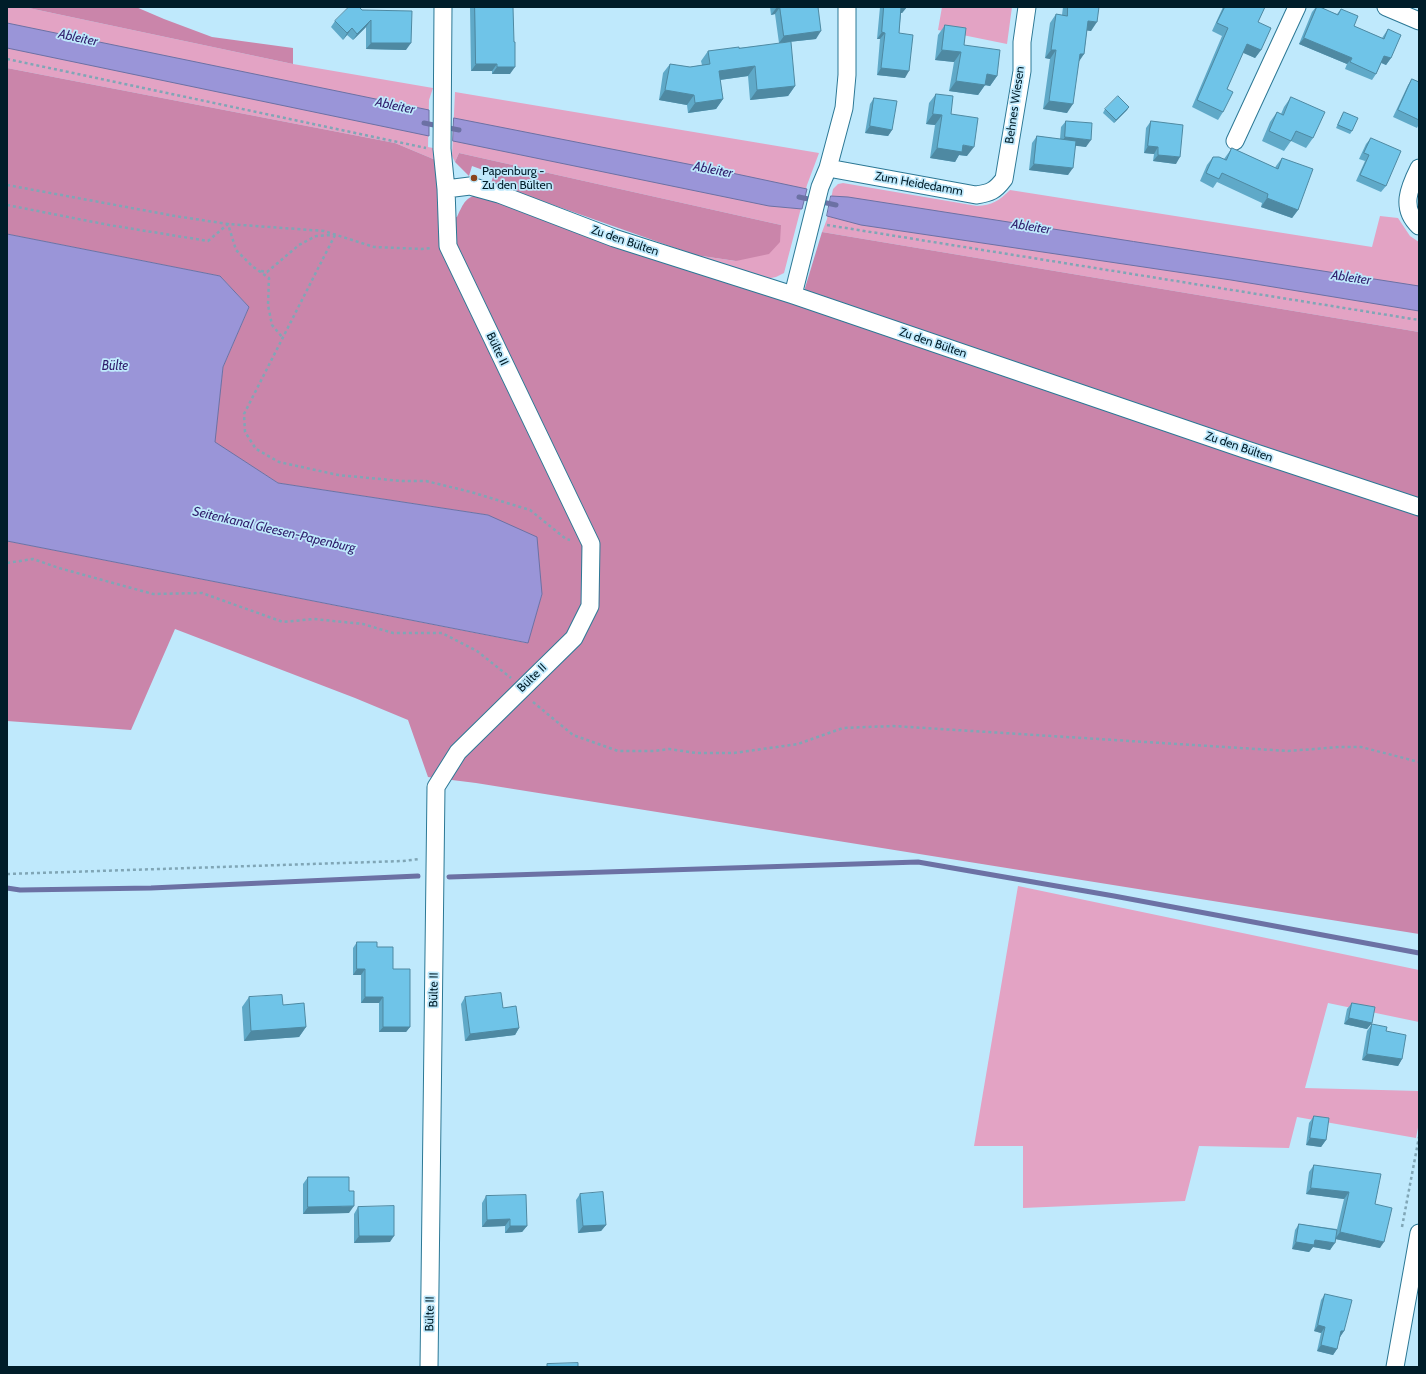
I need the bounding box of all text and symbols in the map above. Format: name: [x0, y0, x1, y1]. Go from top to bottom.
water label: Ableiter: [57, 26, 99, 50]
street label: Behnes Wiesen: [1002, 65, 1028, 145]
water label: Ableiter: [374, 94, 416, 118]
water label: Ableiter: [692, 159, 734, 181]
place label: Papenburg - Zu den Bülten: [482, 164, 552, 192]
street label: Zum Heidedamm: [874, 169, 964, 199]
marker: Papenburg - Zu den Bülten: [469, 173, 479, 183]
water label: Ableiter: [1010, 216, 1052, 238]
street label: Zu den Bülten: [589, 223, 661, 259]
water label: Ableiter: [1330, 268, 1372, 288]
street label: Zu den Bülten: [897, 325, 969, 361]
street label: Bülte II: [483, 330, 511, 368]
water label: Bülte: [102, 358, 128, 374]
street label: Zu den Bülten: [1203, 429, 1275, 465]
water label: Seitenkanal Gleesen-Papenburg: [191, 504, 357, 556]
street label: Bülte II: [514, 661, 550, 695]
street label: Bülte II: [426, 972, 442, 1008]
street label: Bülte II: [422, 1296, 438, 1332]

